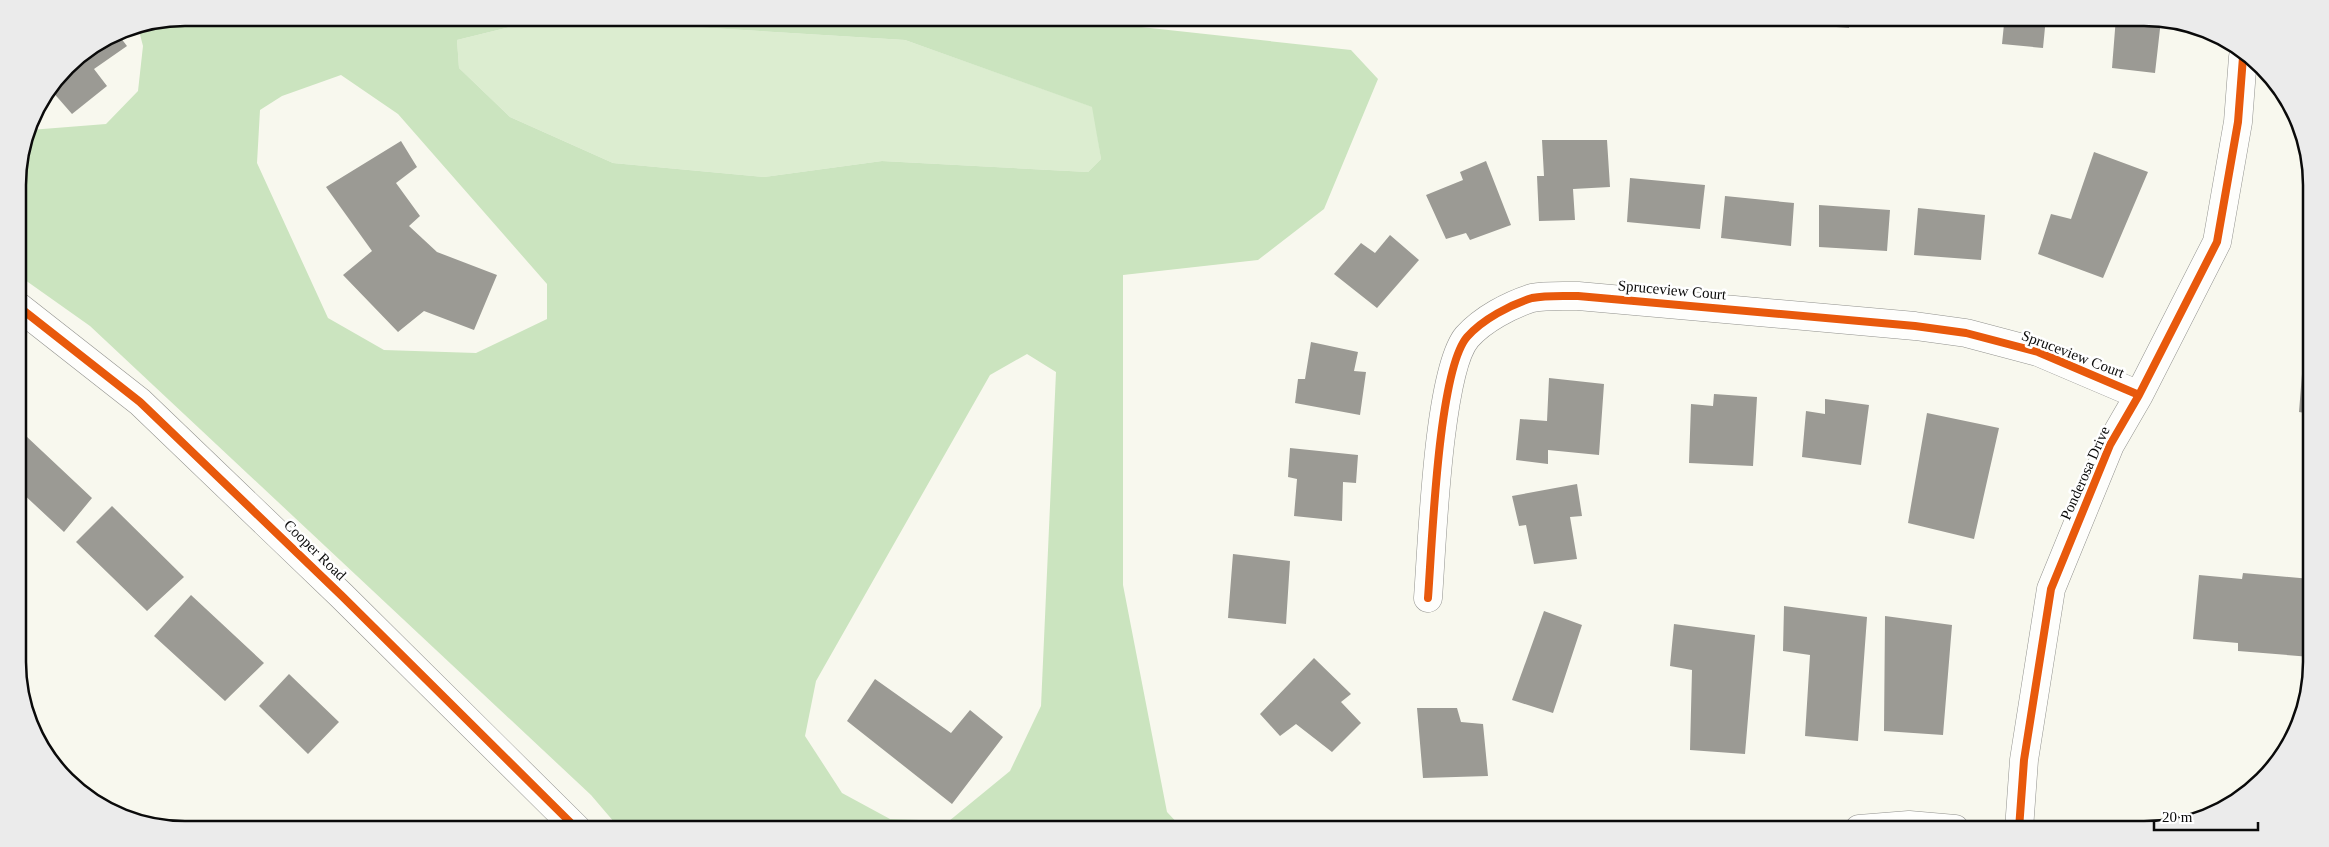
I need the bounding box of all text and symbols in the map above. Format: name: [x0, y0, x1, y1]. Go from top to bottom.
street label: Spruceview Court: [1617, 277, 1728, 303]
street label: Spruceview Court: [2019, 327, 2127, 381]
street label: Ponderosa Drive: [2057, 424, 2113, 522]
street label: Cooper Road: [281, 517, 350, 584]
scale bar: [2154, 800, 2258, 832]
text: 20 m: [2162, 809, 2193, 825]

